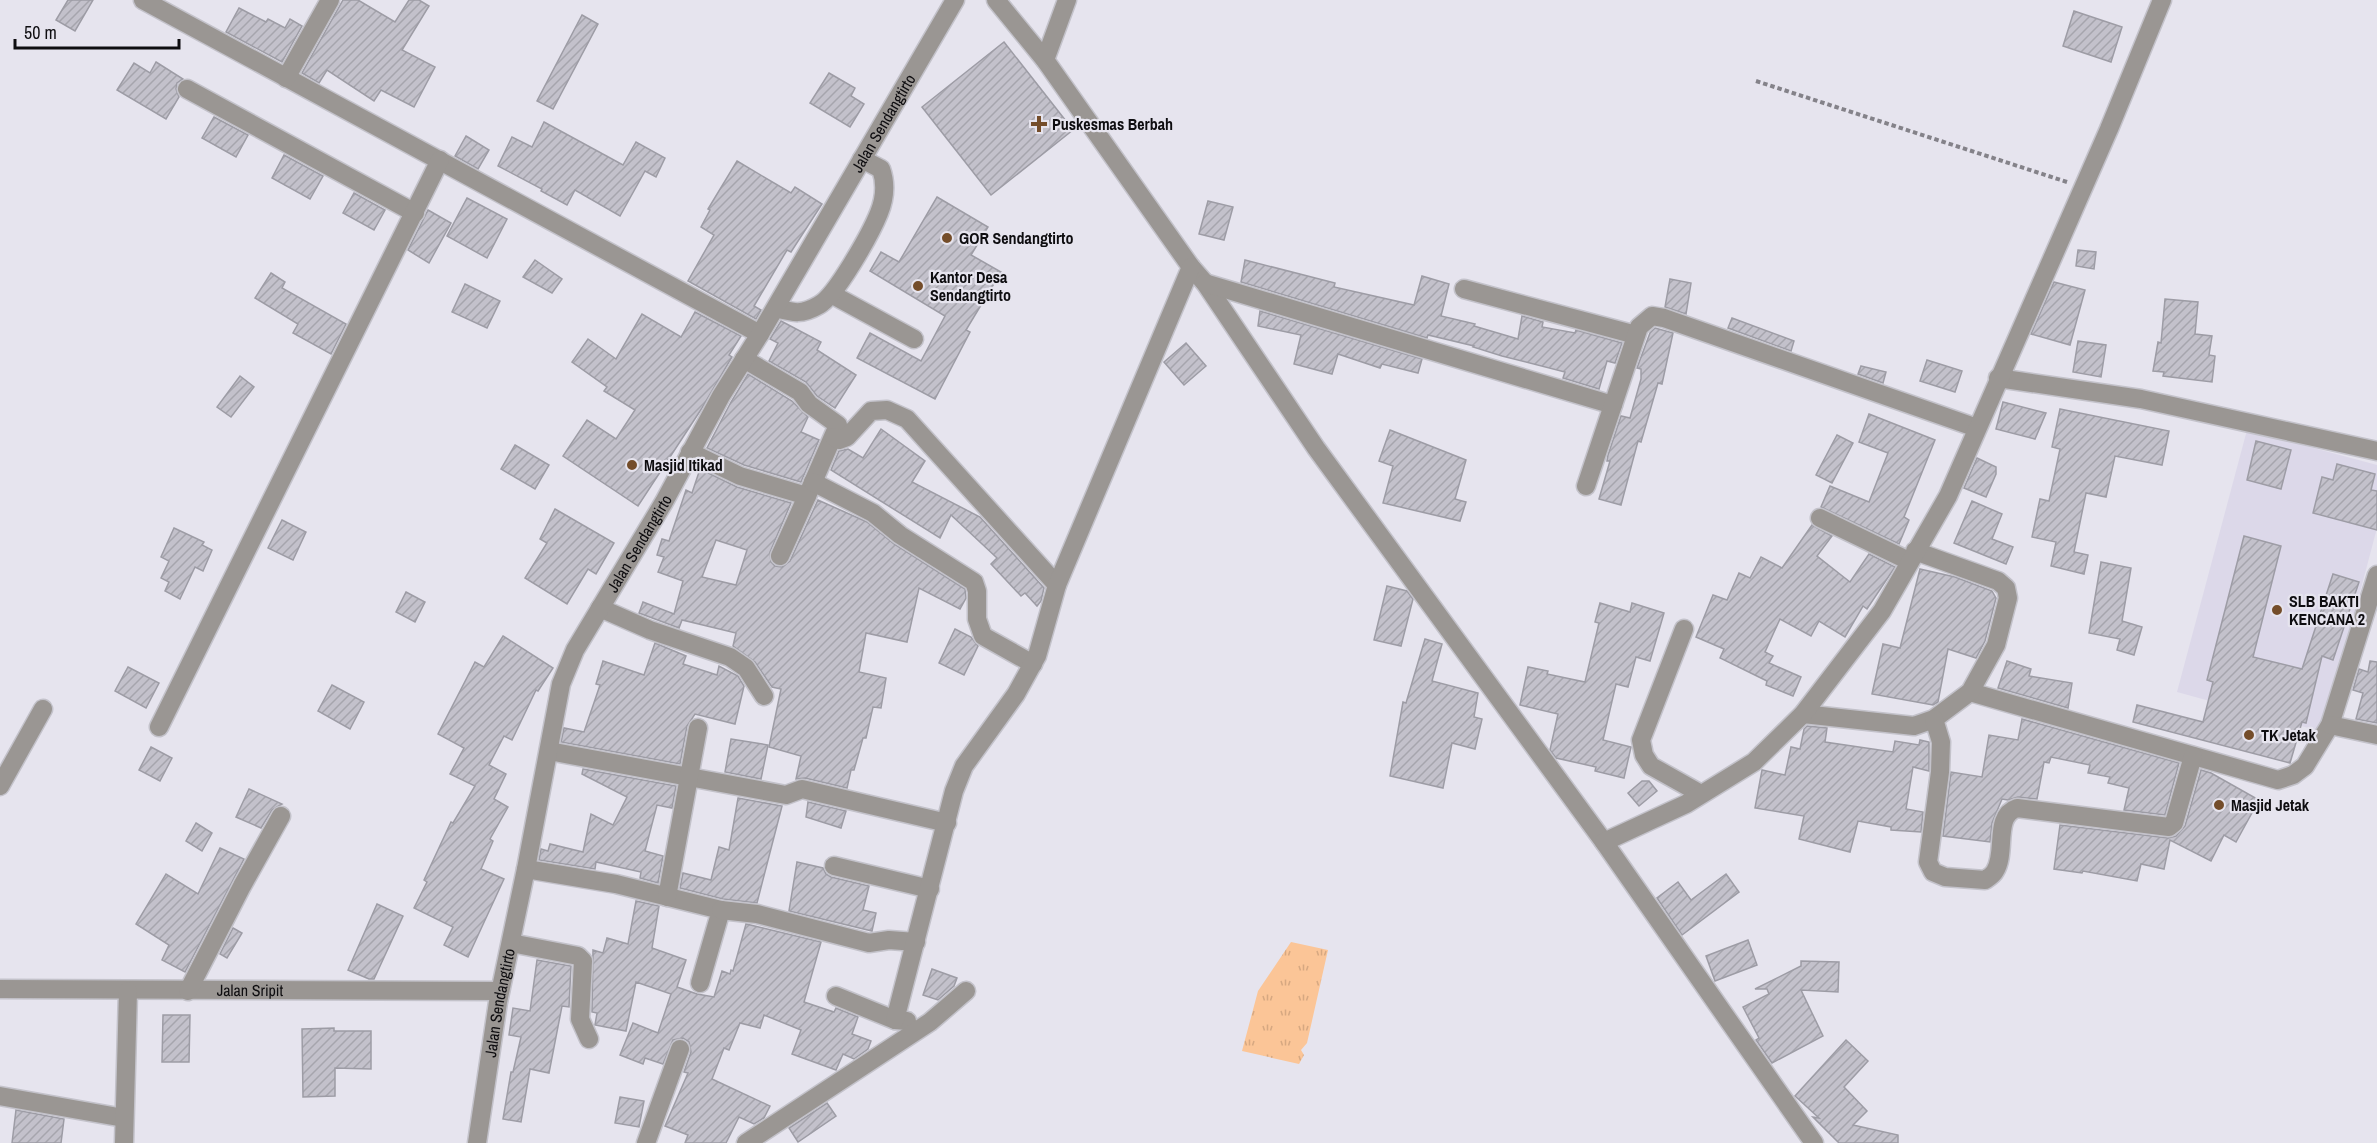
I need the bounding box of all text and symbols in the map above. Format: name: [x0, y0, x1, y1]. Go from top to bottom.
scale bar: [15, 12, 178, 50]
text: 50 m: [24, 20, 57, 45]
street label: Jalan Sendangtirto: [846, 70, 920, 176]
place label: Puskesmas Berbah: [1052, 113, 1173, 135]
marker: Puskesmas Berbah: [1030, 115, 1048, 133]
place label: GOR Sendangtirto: [959, 227, 1073, 249]
marker: GOR Sendangtirto: [940, 231, 954, 245]
place label: Kantor Desa Sendangtirto: [930, 266, 1011, 306]
marker: Kantor Desa Sendangtirto: [911, 279, 925, 293]
place label: Masjid Itikad: [644, 454, 723, 476]
marker: Masjid Itikad: [625, 458, 639, 472]
street label: Jalan Sendangtirto: [601, 491, 677, 596]
place label: SLB BAKTI KENCANA 2: [2289, 590, 2365, 630]
marker: SLB BAKTI KENCANA 2: [2270, 603, 2284, 617]
place label: TK Jetak: [2261, 724, 2316, 746]
marker: TK Jetak: [2242, 728, 2256, 742]
place label: Masjid Jetak: [2231, 794, 2310, 816]
marker: Masjid Jetak: [2212, 798, 2226, 812]
street label: Jalan Sendangtirto: [479, 946, 520, 1059]
street label: Jalan Sripit: [217, 979, 284, 1001]

